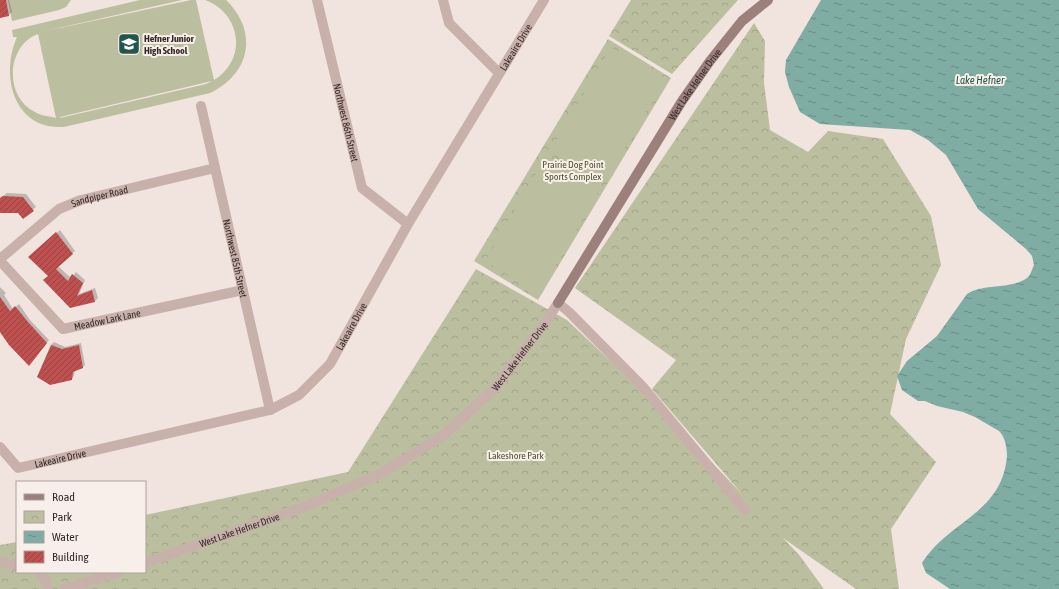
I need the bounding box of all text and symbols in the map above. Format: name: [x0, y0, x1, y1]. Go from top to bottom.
street label: Lakeaire Drive: [497, 21, 534, 72]
school or university icon: Hefner Junior High School: [116, 31, 142, 57]
place label: Hefner Junior High School: [144, 33, 195, 56]
street label: West Lake Hefner Drive: [666, 46, 724, 122]
water label: Lake Hefner: [956, 74, 1005, 86]
street label: Northwest 86th Street: [332, 82, 361, 163]
park label: Prairie Dog Point Sports Complex: [542, 159, 604, 182]
street label: Sandpiper Road: [69, 183, 129, 209]
street label: Northwest 85th Street: [221, 218, 250, 298]
street label: Lakeaire Drive: [333, 300, 369, 352]
street label: Meadow Lark Lane: [73, 307, 142, 332]
street label: West Lake Hefner Drive: [489, 319, 550, 393]
street label: Lakeaire Drive: [33, 447, 88, 470]
park label: Lakeshore Park: [488, 450, 545, 461]
legend: [16, 481, 146, 573]
text: Road: [52, 490, 75, 504]
text: Park: [52, 510, 73, 524]
street label: West Lake Hefner Drive: [198, 510, 281, 549]
text: Water: [52, 530, 79, 544]
text: Building: [52, 550, 90, 564]

